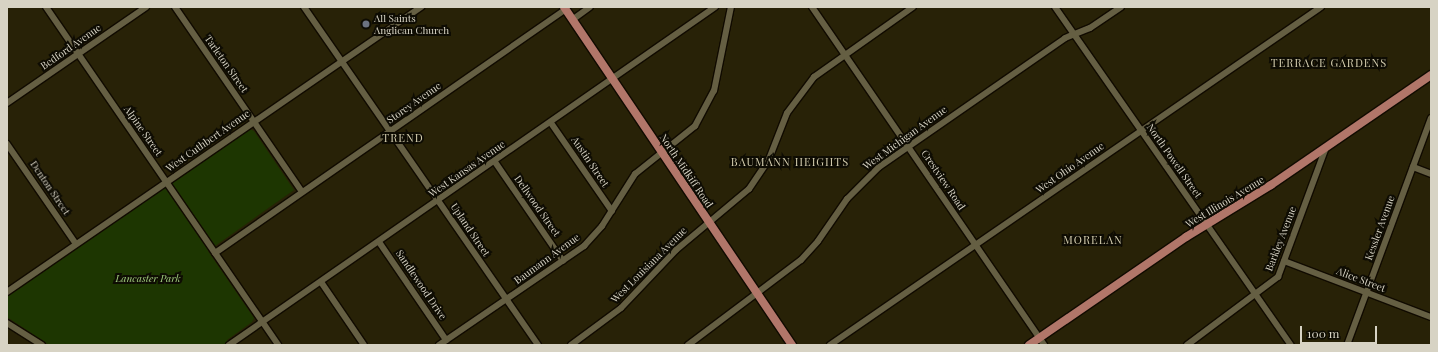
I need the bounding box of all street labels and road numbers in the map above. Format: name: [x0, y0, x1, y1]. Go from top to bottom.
street label: Bedford Avenue: [38, 22, 104, 72]
street label: Tarleton Street: [202, 33, 250, 95]
street label: Storey Avenue: [384, 80, 444, 126]
street label: Alpine Street: [121, 104, 165, 158]
street label: West Michigan Avenue: [861, 104, 949, 172]
street label: West Cuthbert Avenue: [164, 107, 252, 175]
street label: North Powell Street: [1144, 122, 1204, 200]
street label: North Midkiff Road: [657, 132, 715, 210]
street label: Austin Street: [569, 135, 611, 189]
street label: West Kansas Avenue: [426, 138, 508, 200]
street label: West Ohio Avenue: [1033, 140, 1107, 196]
street label: Crestview Road: [918, 148, 968, 212]
street label: Denton Street: [28, 159, 72, 217]
street label: Dellwood Street: [512, 173, 562, 239]
street label: West Illinois Avenue: [1183, 174, 1267, 230]
street label: Kessler Avenue: [1363, 194, 1397, 262]
street label: Upland Street: [448, 201, 492, 259]
street label: Barkley Avenue: [1263, 205, 1299, 273]
street label: West Louisiana Avenue: [608, 224, 690, 306]
street label: Baumann Avenue: [512, 231, 582, 287]
street label: Sandlewood Drive: [393, 248, 449, 322]
street label: Alice Street: [1335, 265, 1387, 295]

